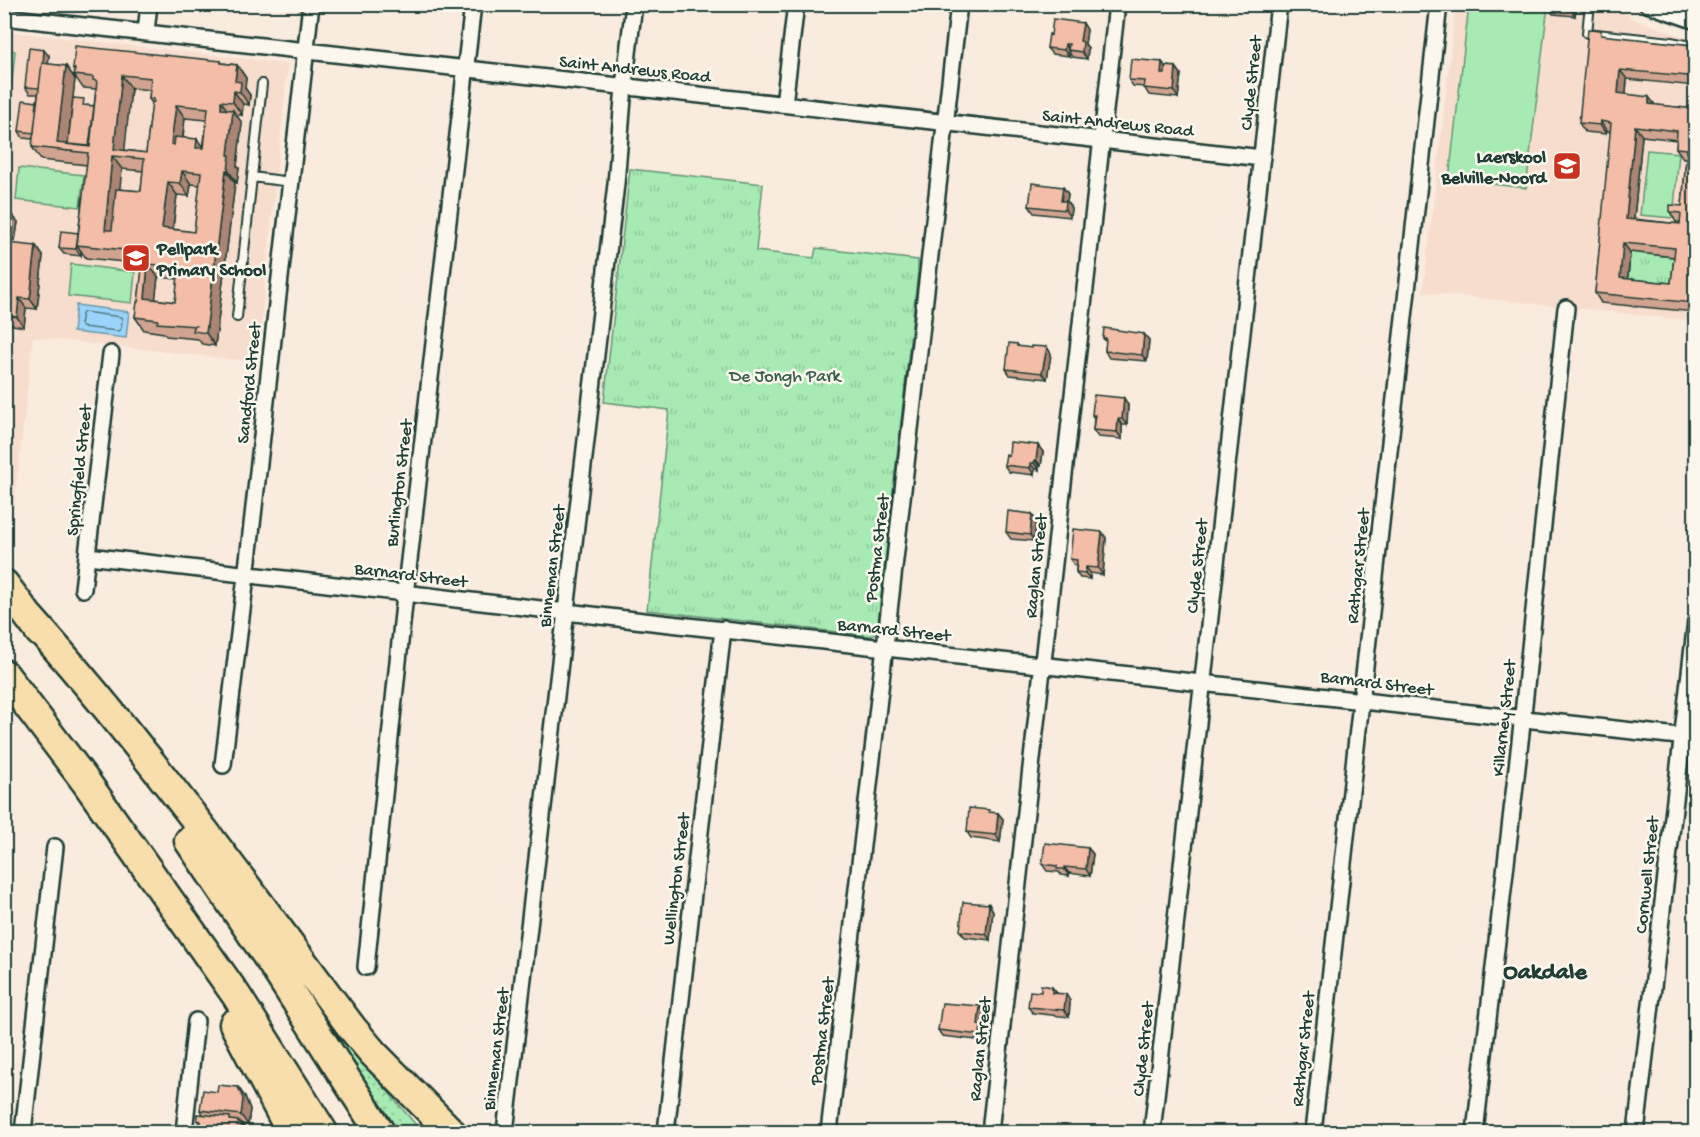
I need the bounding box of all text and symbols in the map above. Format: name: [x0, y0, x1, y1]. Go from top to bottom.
street label: Clyde Street: [1237, 33, 1268, 131]
street label: Saint Andrews Road: [558, 52, 713, 89]
street label: Saint Andrews Road: [1041, 106, 1196, 143]
place label: Laerskool Belville-Noord: [1440, 148, 1548, 190]
school or university icon: Laerskool Belville-Noord: [1551, 150, 1583, 182]
place label: Pellpark Primary School: [156, 240, 266, 282]
school or university icon: Pellpark Primary School: [120, 242, 152, 274]
street label: Sandford Street: [234, 320, 267, 445]
park label: De Jongh Park: [728, 367, 843, 388]
street label: Springfield Street: [63, 402, 98, 537]
street label: Burlington Street: [382, 417, 419, 549]
street label: Postma Street: [861, 492, 896, 604]
street label: Binneman Street: [535, 502, 572, 630]
street label: Rathgar Street: [1343, 506, 1376, 625]
street label: Raglan Street: [1022, 512, 1054, 619]
street label: Clyde Street: [1183, 516, 1214, 614]
street label: Barnard Street: [352, 559, 470, 594]
street label: Barnard Street: [835, 615, 953, 648]
street label: Killarney Street: [1489, 657, 1522, 778]
street label: Barnard Street: [1318, 667, 1436, 702]
street label: Wellington Street: [659, 811, 696, 946]
street label: Cornwell Street: [1632, 814, 1665, 935]
district label: Oakdale: [1503, 959, 1588, 988]
street label: Postma Street: [806, 975, 841, 1087]
street label: Binneman Street: [479, 985, 516, 1113]
street label: Rathgar Street: [1288, 989, 1321, 1108]
street label: Raglan Street: [966, 995, 998, 1102]
street label: Clyde Street: [1129, 999, 1160, 1097]

